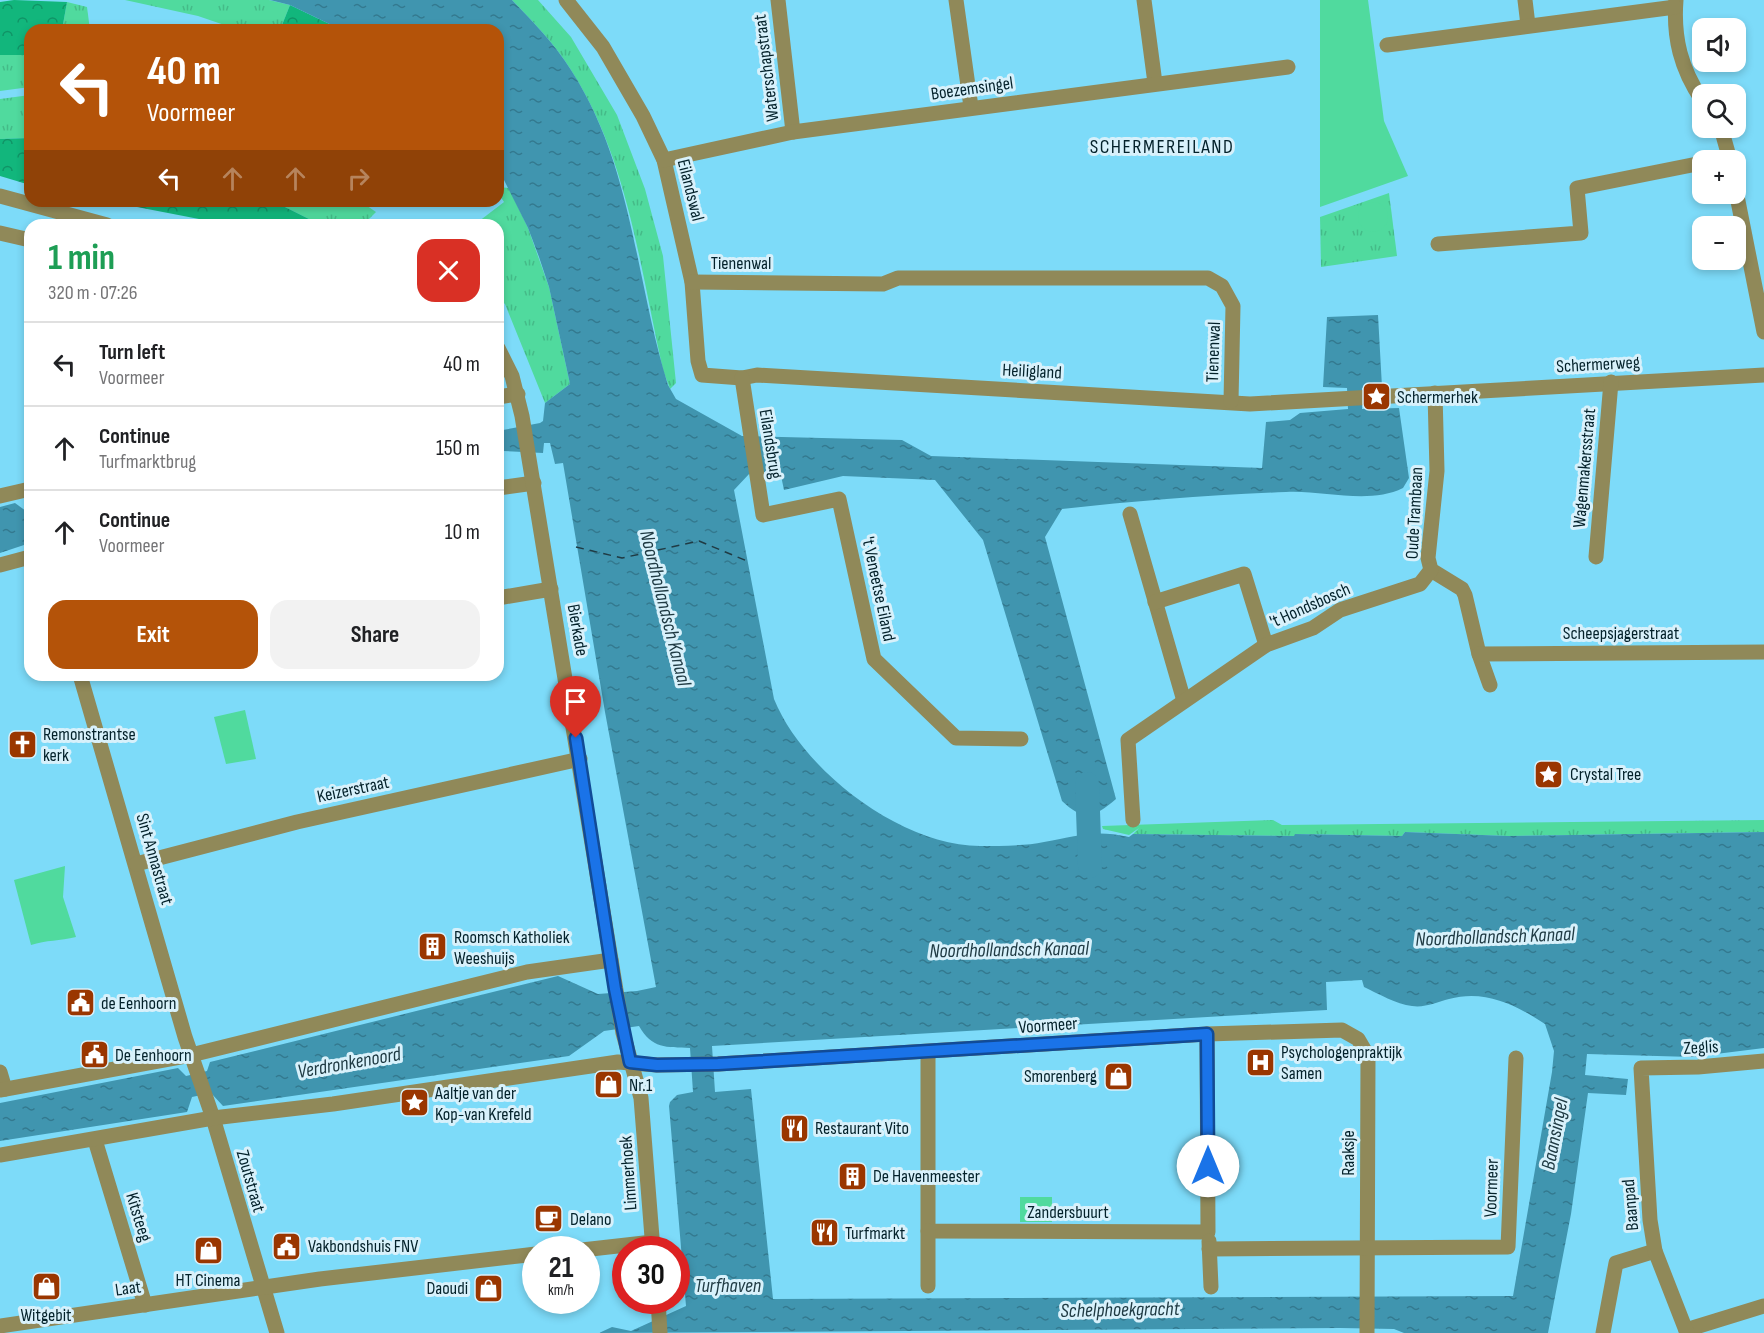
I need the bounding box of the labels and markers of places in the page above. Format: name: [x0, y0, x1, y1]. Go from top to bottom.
place icon: Schermerhek: [1360, 381, 1392, 413]
place label: Schermerhek: [1397, 387, 1478, 408]
pin: [550, 676, 601, 738]
place label: Remonstrantse kerk: [43, 724, 136, 766]
church icon: Remonstrantse kerk: [6, 728, 38, 760]
place icon: Crystal Tree: [1533, 758, 1565, 790]
place label: Crystal Tree: [1570, 764, 1641, 785]
place label: Roomsch Katholiek Weeshuijs: [454, 927, 570, 969]
building icon: Roomsch Katholiek Weeshuijs: [417, 931, 449, 963]
public building icon: de Eenhoorn: [64, 987, 96, 1019]
place label: de Eenhoorn: [101, 993, 176, 1014]
public building icon: De Eenhoorn: [78, 1039, 110, 1071]
place label: Psychologenpraktijk Samen: [1281, 1042, 1402, 1084]
place label: De Eenhoorn: [115, 1045, 192, 1066]
hospital icon: Psychologenpraktijk Samen: [1244, 1046, 1276, 1078]
shop icon: Smorenberg: [1102, 1060, 1134, 1092]
place label: Smorenberg: [1024, 1066, 1097, 1087]
shop icon: Nr.1: [592, 1069, 624, 1101]
place label: Nr.1: [629, 1075, 653, 1096]
place label: Aaltje van der Kop-van Krefeld: [434, 1083, 531, 1125]
place icon: Aaltje van der Kop-van Krefeld: [398, 1087, 430, 1119]
restaurant icon: Restaurant Vito: [778, 1112, 810, 1144]
place label: Restaurant Vito: [815, 1118, 909, 1139]
building icon: De Havenmeester: [836, 1160, 868, 1192]
place label: De Havenmeester: [873, 1166, 980, 1187]
cafe icon: Delano: [533, 1203, 565, 1235]
place label: Delano: [570, 1209, 612, 1230]
restaurant icon: Turfmarkt: [808, 1217, 840, 1249]
place label: Turfmarkt: [845, 1223, 906, 1244]
public building icon: Vakbondshuis FNV: [271, 1230, 303, 1262]
shop icon: HT Cinema: [192, 1235, 224, 1267]
place label: Vakbondshuis FNV: [308, 1236, 418, 1257]
shop icon: Witgebit: [30, 1270, 62, 1302]
place label: HT Cinema: [176, 1270, 240, 1291]
shop icon: Daoudi: [473, 1272, 505, 1304]
place label: Daoudi: [426, 1278, 468, 1299]
place label: Witgebit: [20, 1305, 72, 1326]

